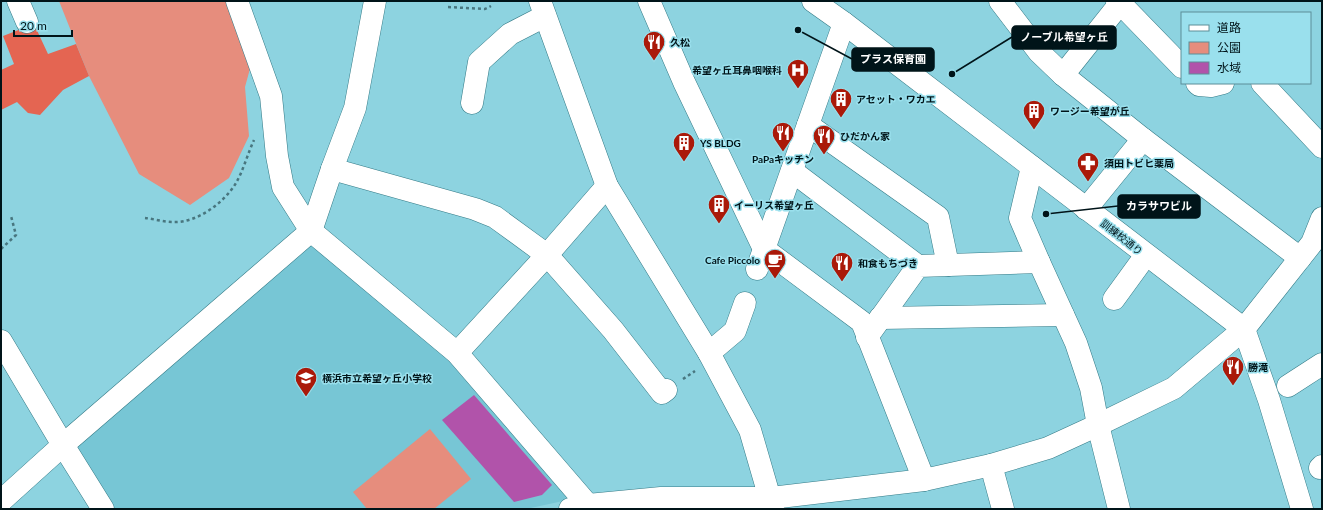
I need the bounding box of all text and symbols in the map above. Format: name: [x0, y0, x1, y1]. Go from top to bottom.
scale bar: [14, 12, 72, 38]
legend: [1181, 12, 1311, 84]
text: 20 m: [20, 18, 47, 33]
text: 道路: [1217, 20, 1241, 35]
callout: ノーブル希望ヶ丘: [1012, 26, 1116, 49]
restaurant icon: 久松: [641, 29, 667, 62]
text: ノーブル希望ヶ丘: [1020, 30, 1108, 43]
place label: 久松: [670, 36, 690, 48]
text: 公園: [1217, 40, 1241, 55]
callout: プラス保育園: [852, 48, 934, 71]
text: プラス保育園: [860, 52, 926, 65]
hospital icon: 希望ヶ丘耳鼻咽喉科: [785, 57, 811, 90]
text: 水域: [1217, 60, 1241, 75]
place label: 希望ヶ丘耳鼻咽喉科: [692, 64, 782, 76]
building icon: アセット・ワカエ: [828, 86, 854, 119]
place label: アセット・ワカエ: [856, 93, 936, 105]
building icon: ワージー希望が丘: [1021, 98, 1047, 131]
place label: ワージー希望が丘: [1050, 105, 1130, 117]
restaurant icon: PaPaキッチン: [770, 120, 796, 153]
restaurant icon: ひだかん家: [811, 123, 837, 156]
building icon: YS BLDG: [671, 130, 697, 163]
place label: ひだかん家: [840, 130, 890, 142]
place label: YS BLDG: [699, 137, 741, 149]
pharmacy icon: 須田トビヒ薬局: [1075, 150, 1101, 183]
place label: PaPaキッチン: [752, 153, 814, 165]
place label: 須田トビヒ薬局: [1104, 157, 1174, 169]
building icon: イーリス希望ヶ丘: [706, 192, 732, 225]
callout: カラサワビル: [1118, 195, 1200, 218]
place label: イーリス希望ヶ丘: [734, 199, 814, 211]
text: カラサワビル: [1126, 199, 1192, 212]
street label: 訓練校通り: [1099, 217, 1145, 257]
cafe icon: Cafe Piccolo: [762, 247, 788, 280]
restaurant icon: 和食もちづき: [829, 250, 855, 283]
place label: Cafe Piccolo: [705, 254, 760, 266]
place label: 和食もちづき: [858, 257, 918, 269]
restaurant icon: 勝滝: [1220, 354, 1246, 387]
place label: 勝滝: [1248, 361, 1268, 373]
school or university icon: 横浜市立希望ヶ丘小学校: [293, 365, 319, 398]
place label: 横浜市立希望ヶ丘小学校: [322, 372, 432, 384]

